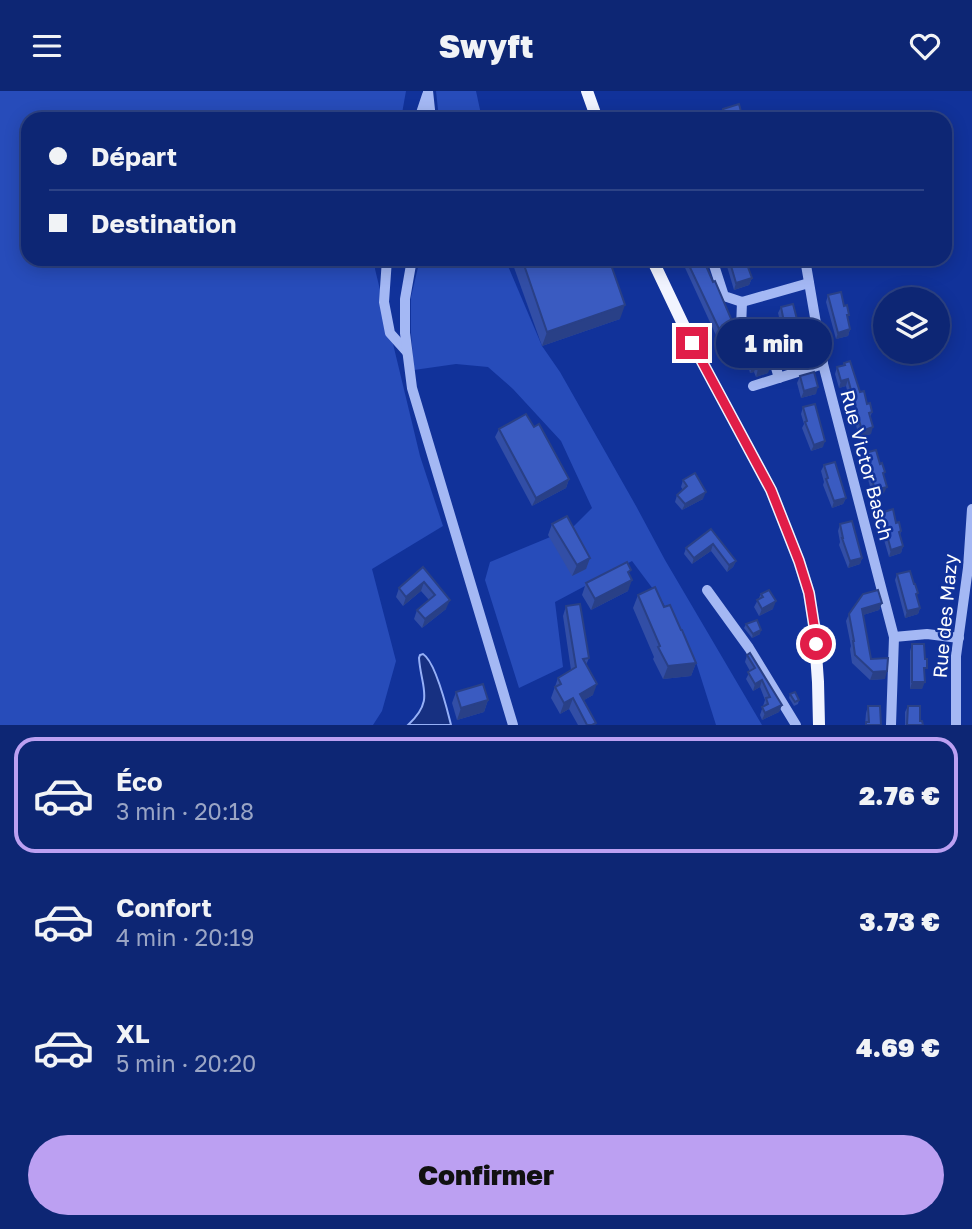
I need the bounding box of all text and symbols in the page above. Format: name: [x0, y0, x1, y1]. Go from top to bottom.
icon: menu: [28, 27, 66, 65]
text: Swyft: [439, 27, 533, 65]
icon: heart: [906, 27, 944, 65]
text: Départ: [91, 141, 177, 172]
text: Destination: [91, 208, 237, 239]
map controls: [873, 287, 950, 364]
button: layers: [873, 287, 950, 364]
callout: 1 min: [716, 319, 832, 367]
route end: [676, 327, 708, 359]
text: 1 min: [745, 329, 803, 357]
street label: Rue Victor Basch: [836, 387, 899, 543]
street label: Rue des Mazy: [928, 552, 961, 679]
route start: [800, 628, 832, 660]
icon: car: [32, 764, 95, 827]
text: Éco: [116, 766, 163, 797]
text: 2.76 €: [859, 780, 940, 811]
text: 3 min · 20:18: [116, 797, 254, 825]
icon: car: [32, 890, 95, 953]
text: Confort: [116, 892, 212, 923]
text: 3.73 €: [859, 906, 940, 937]
text: 4 min · 20:19: [116, 923, 254, 951]
icon: car: [32, 1016, 95, 1079]
text: XL: [116, 1018, 150, 1049]
text: 4.69 €: [856, 1032, 940, 1063]
text: 5 min · 20:20: [116, 1049, 256, 1077]
button: Confirmer: [28, 1135, 944, 1215]

